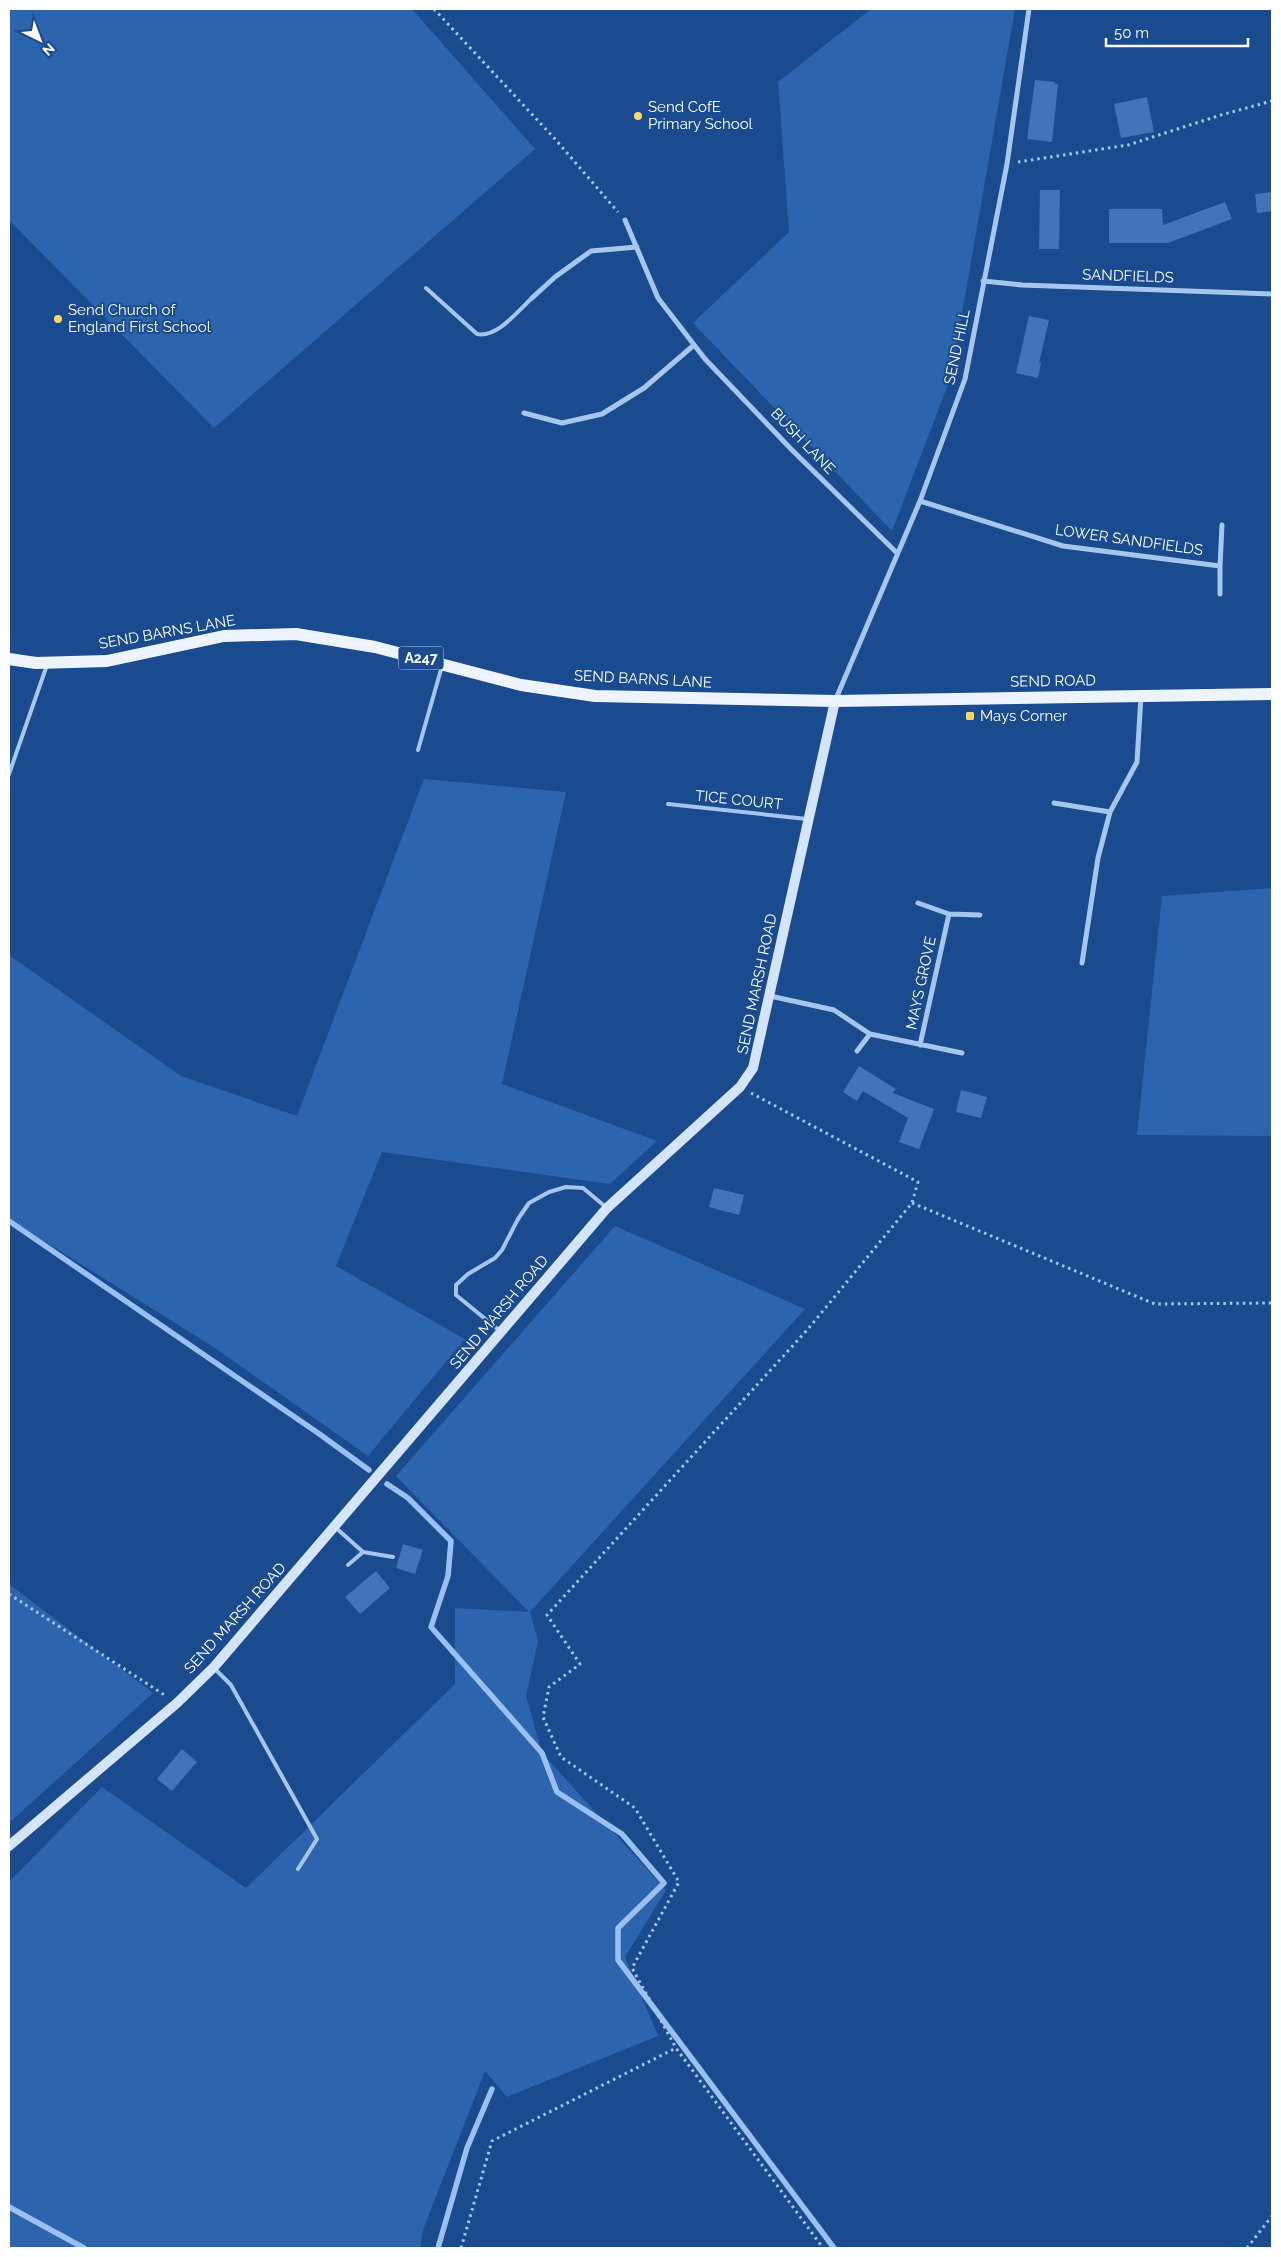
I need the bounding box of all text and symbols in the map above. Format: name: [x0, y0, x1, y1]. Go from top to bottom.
north arrow: [15, 15, 65, 65]
scale bar: [1106, 15, 1248, 47]
text: 50 m: [1114, 24, 1149, 42]
text: N: [39, 40, 58, 59]
place label: Send CofE Primary School: [648, 98, 754, 133]
marker: Send CofE Primary School: [632, 110, 644, 122]
street label: SANDFIELDS: [1082, 265, 1174, 287]
place label: Send Church of England First School: [68, 301, 212, 336]
street label: SEND HILL: [940, 307, 974, 386]
marker: Send Church of England First School: [52, 313, 64, 325]
street label: BUSH LANE: [767, 404, 839, 478]
street label: LOWER SANDFIELDS: [1054, 521, 1204, 559]
street label: SEND BARNS LANE: [97, 611, 237, 653]
road number: A247: [398, 646, 444, 670]
street label: SEND BARNS LANE: [574, 666, 712, 692]
street label: SEND ROAD: [1010, 671, 1096, 691]
place label: Mays Corner: [980, 707, 1068, 725]
marker: Mays Corner: [964, 710, 976, 722]
street label: TICE COURT: [694, 786, 784, 814]
street label: SEND MARSH ROAD: [733, 912, 781, 1056]
street label: MAYS GROVE: [902, 935, 940, 1031]
street label: SEND MARSH ROAD: [446, 1251, 552, 1373]
street label: SEND MARSH ROAD: [180, 1559, 290, 1677]

